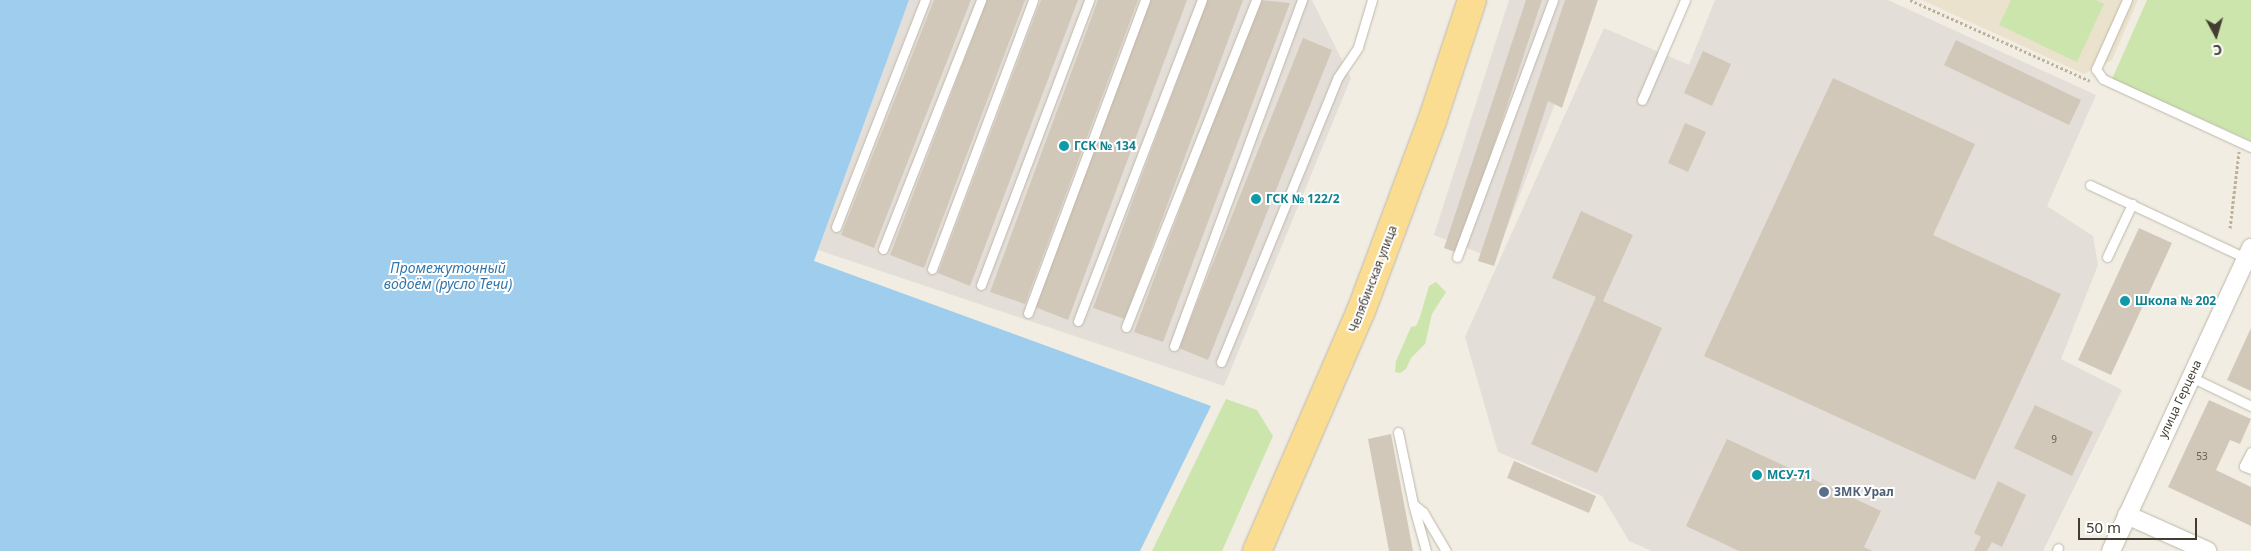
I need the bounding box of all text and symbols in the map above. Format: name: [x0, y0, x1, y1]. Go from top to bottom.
north arrow: [2191, 10, 2241, 60]
text: С: [2212, 40, 2223, 60]
place label: ГСК № 134: [1074, 139, 1136, 153]
marker: ГСК № 134: [1058, 140, 1070, 152]
place label: ГСК № 122/2: [1266, 192, 1340, 206]
marker: ГСК № 122/2: [1250, 193, 1262, 205]
street label: Челябинская улица: [1346, 223, 1400, 335]
water label: Промежуточный водоём (русло Течи): [384, 260, 512, 292]
place label: Школа № 202: [2135, 294, 2216, 308]
marker: Школа № 202: [2119, 295, 2131, 307]
street label: улица Герцена: [2156, 358, 2204, 440]
house number: 9: [2051, 434, 2057, 446]
house number: 53: [2196, 451, 2208, 463]
place label: МСУ-71: [1767, 468, 1811, 482]
marker: МСУ-71: [1751, 469, 1763, 481]
place label: ЗМК Урал: [1834, 485, 1894, 499]
marker: ЗМК Урал: [1818, 486, 1830, 498]
scale bar: [2081, 508, 2200, 540]
text: 50 m: [2086, 517, 2121, 537]

